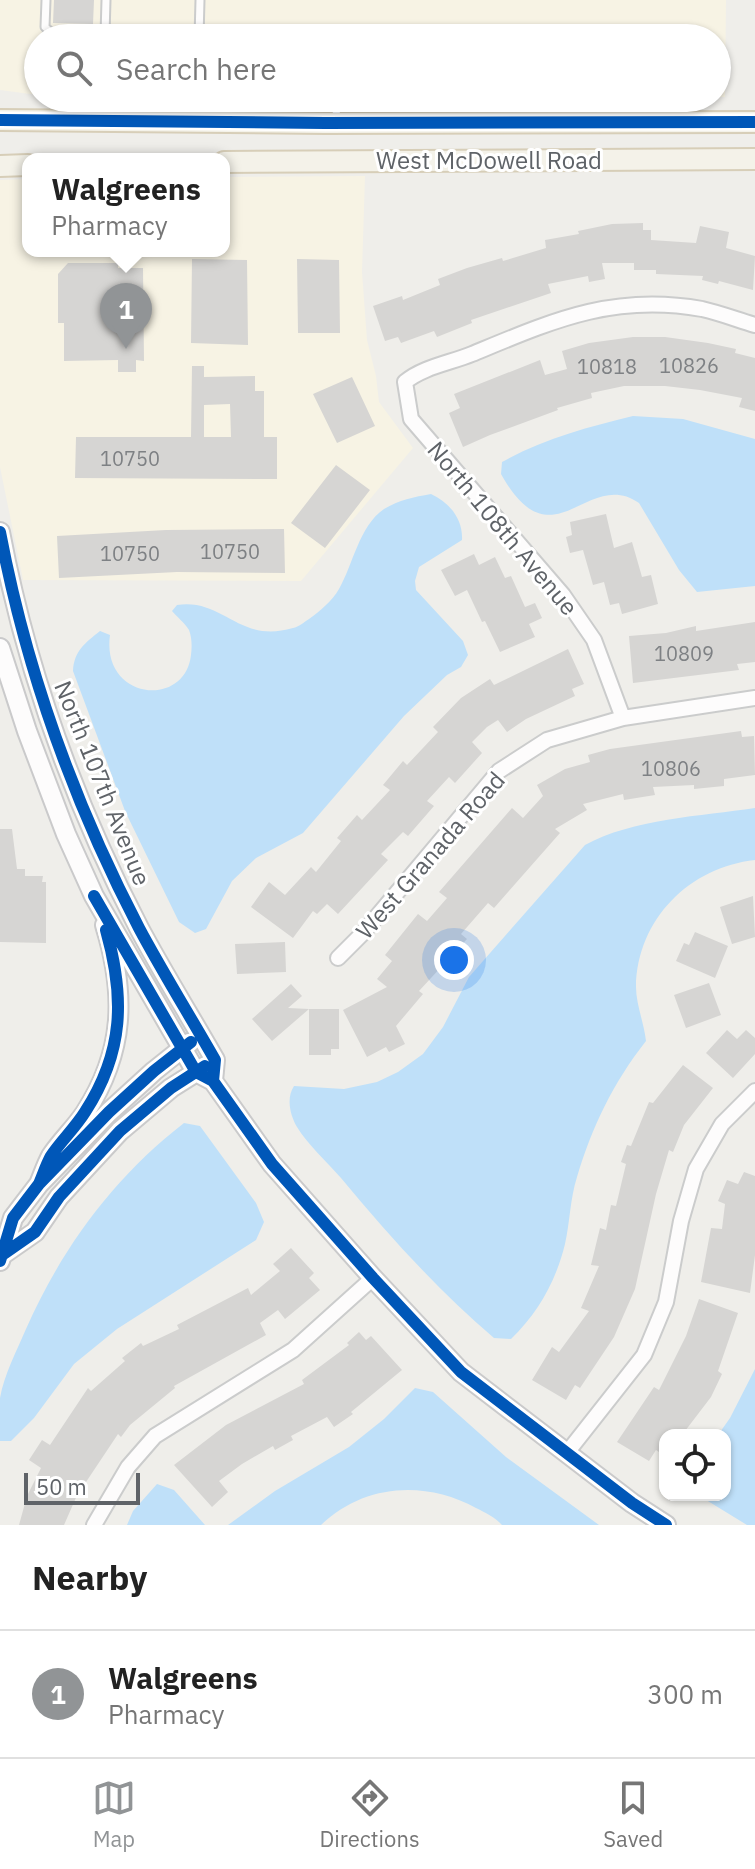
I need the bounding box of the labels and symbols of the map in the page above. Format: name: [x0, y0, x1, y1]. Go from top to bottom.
street label: West McDowell Road: [376, 144, 602, 176]
pin: 1: [100, 283, 152, 349]
house number: 10826: [659, 352, 719, 379]
house number: 10818: [577, 353, 637, 380]
street label: North 108th Avenue: [421, 434, 585, 622]
house number: 10750: [100, 445, 160, 472]
house number: 10750: [200, 538, 260, 565]
house number: 10750: [100, 540, 160, 567]
house number: 10809: [654, 640, 714, 667]
street label: North 107th Avenue: [47, 676, 159, 890]
house number: 10806: [641, 755, 701, 782]
street label: West Granada Road: [348, 764, 512, 946]
your location: [434, 940, 474, 980]
scale bar: [24, 1469, 140, 1505]

